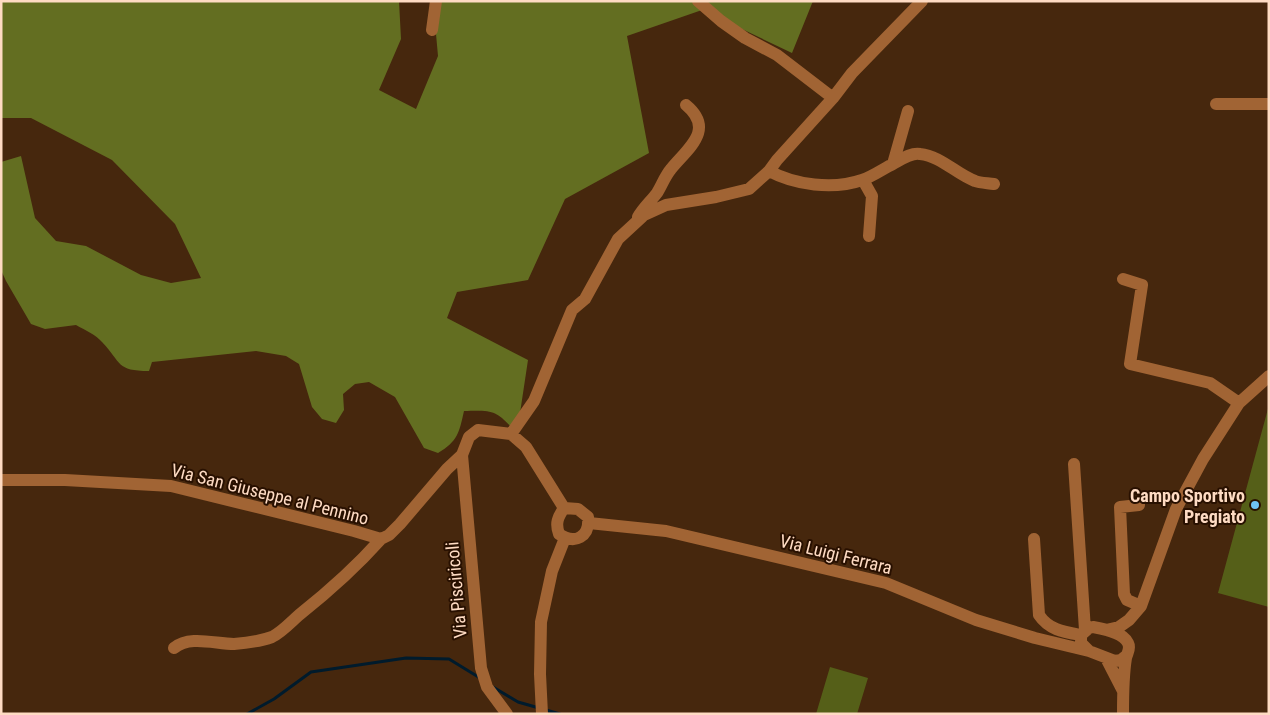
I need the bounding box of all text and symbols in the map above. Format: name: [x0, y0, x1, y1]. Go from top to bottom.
street label: Via San Giuseppe al Pennino: [169, 459, 371, 529]
place label: Campo Sportivo Pregiato: [1130, 485, 1245, 527]
marker: Campo Sportivo Pregiato: [1249, 499, 1261, 511]
street label: Via Luigi Ferrara: [778, 530, 894, 578]
street label: Via Pisciricoli: [441, 541, 471, 639]

